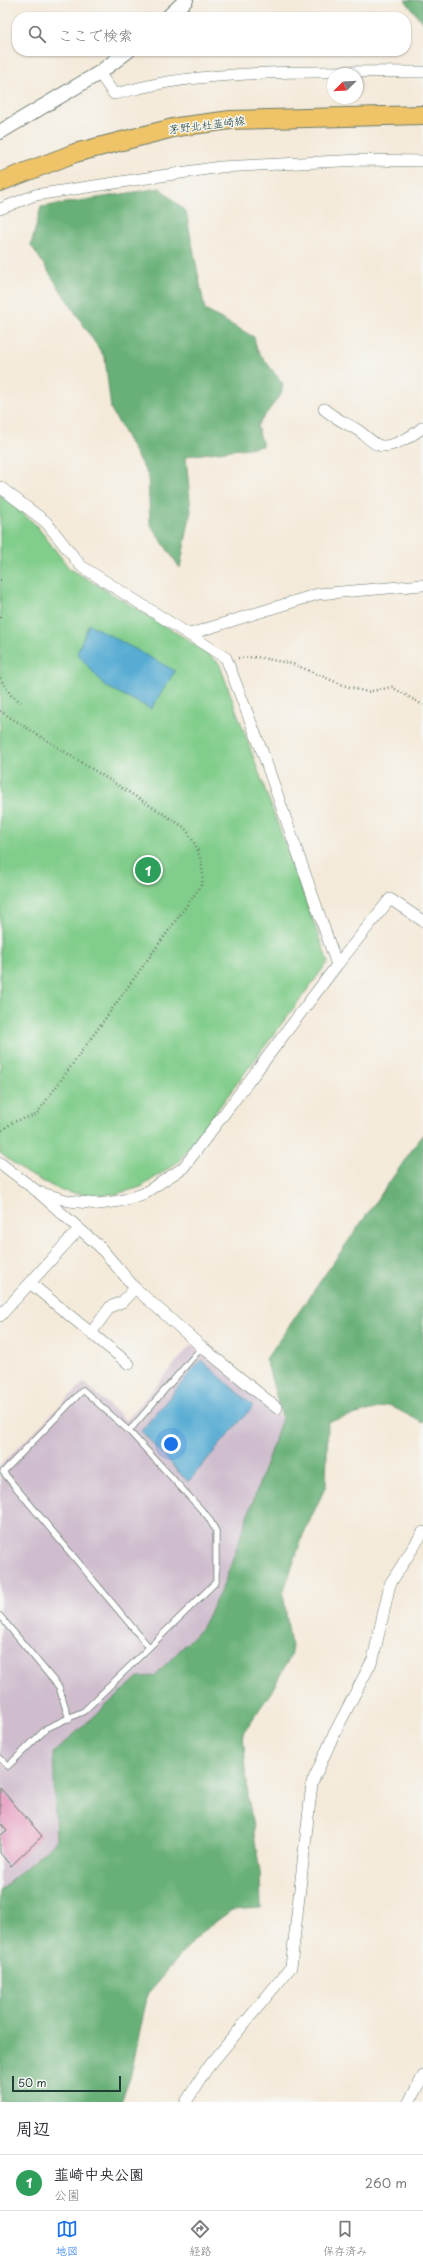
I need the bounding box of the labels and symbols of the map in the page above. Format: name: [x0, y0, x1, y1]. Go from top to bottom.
north arrow: [327, 68, 363, 104]
street label: 茅野北杜韮崎線: [168, 111, 246, 138]
pin: 1: [135, 855, 161, 885]
your location: [161, 1434, 181, 1454]
scale bar: [12, 2074, 121, 2093]

